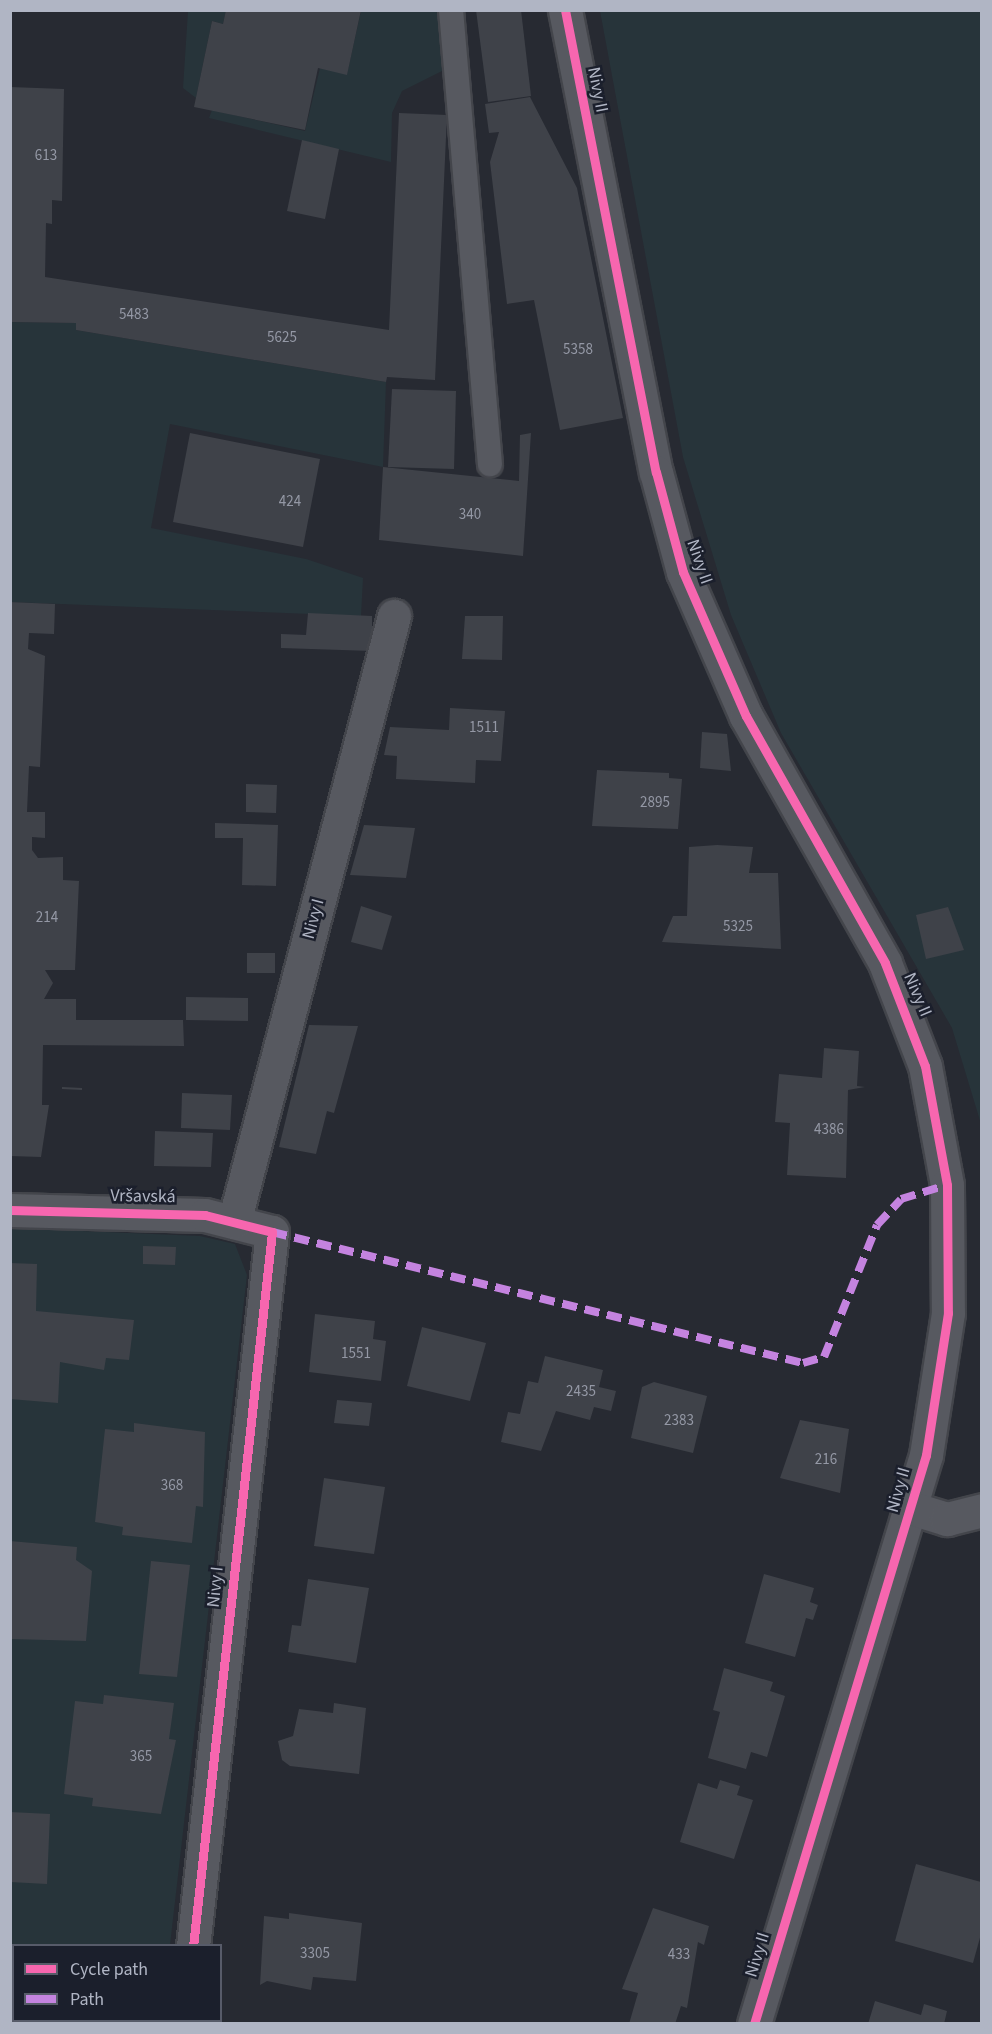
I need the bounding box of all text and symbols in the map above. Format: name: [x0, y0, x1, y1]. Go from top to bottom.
street label: Nivy II: [582, 65, 612, 115]
house number: 613: [35, 147, 57, 165]
house number: 5483: [119, 306, 149, 324]
house number: 5625: [267, 329, 297, 347]
house number: 5358: [563, 341, 593, 359]
house number: 424: [279, 493, 301, 511]
house number: 340: [459, 506, 481, 524]
street label: Nivy II: [681, 537, 717, 587]
house number: 1511: [469, 719, 499, 737]
house number: 2895: [640, 794, 670, 812]
street label: Nivy I: [298, 896, 330, 942]
house number: 214: [36, 909, 58, 927]
house number: 5325: [723, 918, 753, 936]
street label: Nivy II: [898, 970, 936, 1020]
house number: 4386: [814, 1121, 844, 1139]
street label: Vršavská: [110, 1186, 176, 1208]
house number: 1551: [341, 1345, 371, 1363]
house number: 2435: [566, 1383, 596, 1401]
house number: 2383: [664, 1412, 694, 1430]
house number: 216: [815, 1451, 837, 1469]
street label: Nivy II: [882, 1465, 916, 1515]
house number: 368: [161, 1477, 183, 1495]
street label: Nivy I: [203, 1565, 229, 1609]
house number: 365: [130, 1748, 152, 1766]
street label: Nivy II: [741, 1930, 775, 1980]
legend: [12, 1944, 222, 2022]
house number: 3305: [300, 1945, 330, 1963]
house number: 433: [668, 1946, 690, 1964]
text: Cycle path: [70, 1957, 148, 1982]
text: Path: [70, 1987, 104, 2012]

